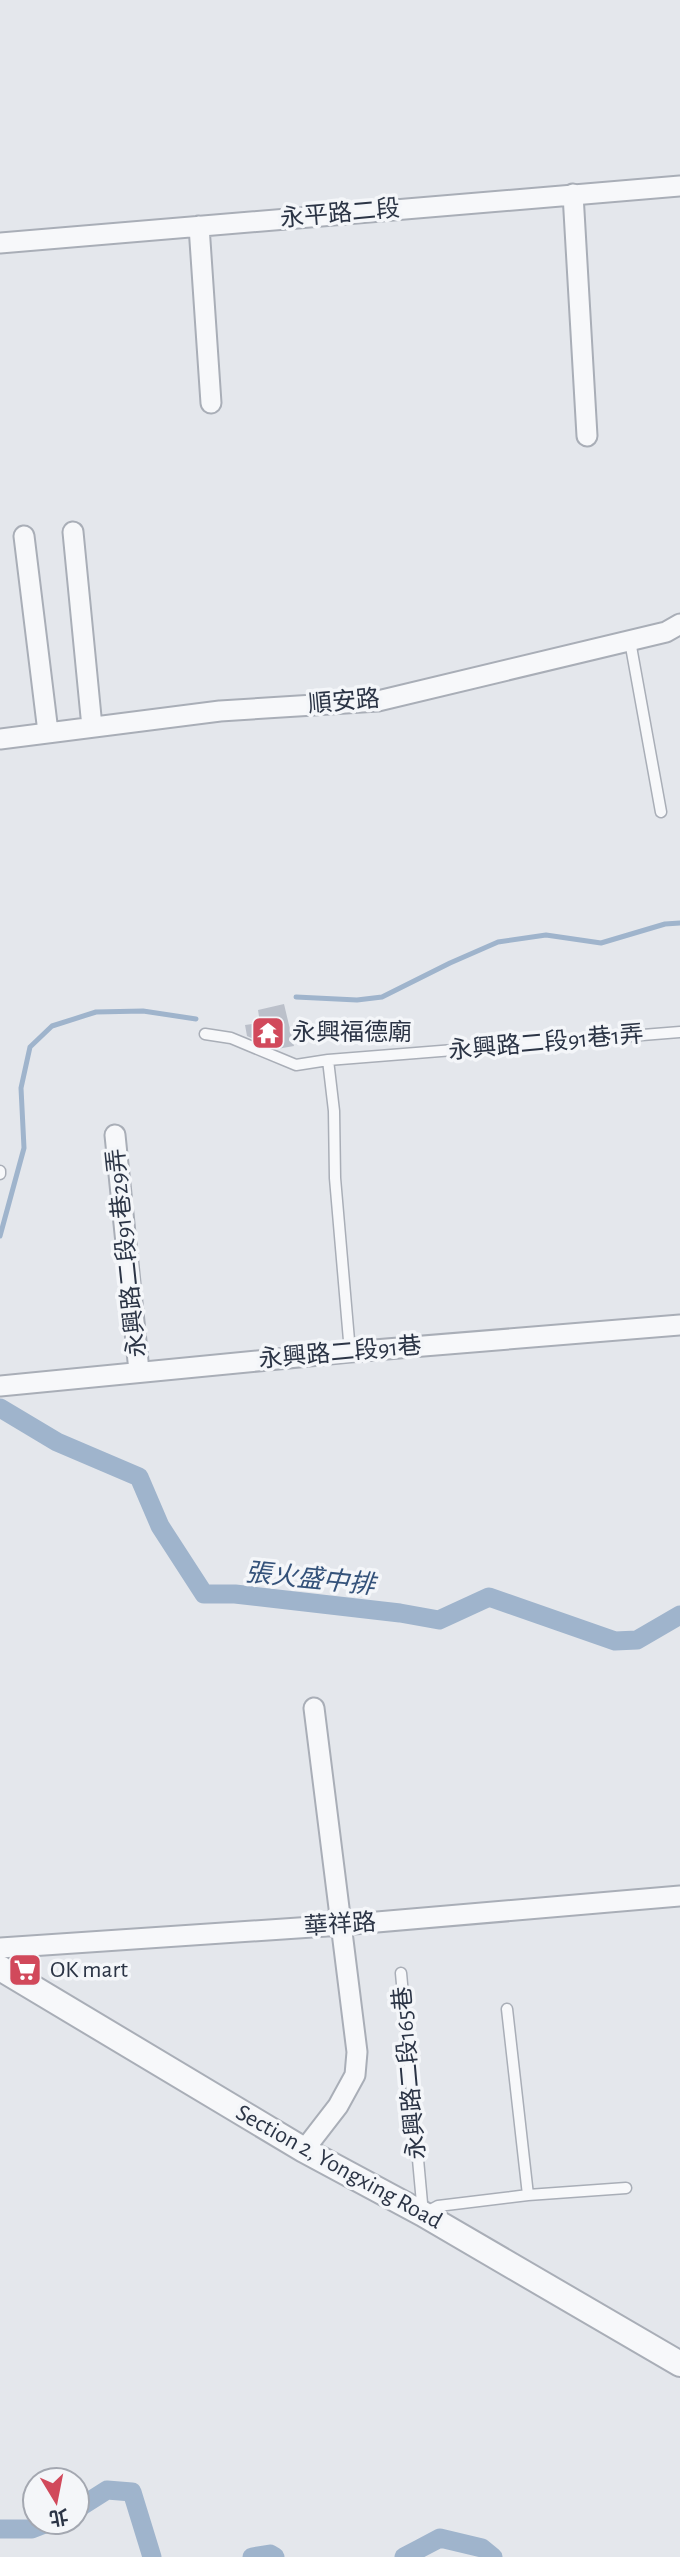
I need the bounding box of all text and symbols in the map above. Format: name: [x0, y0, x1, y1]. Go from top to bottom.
street label: 永平路二段: [279, 195, 401, 231]
street label: 順安路: [307, 685, 381, 717]
temple icon: 永興福德廟: [249, 1014, 287, 1052]
place label: 永興福德廟: [292, 1019, 412, 1045]
street label: 永興路二段91巷1弄: [447, 1021, 645, 1063]
street label: 永興路二段91巷29弄: [102, 1147, 150, 1359]
street label: 永興路二段91巷: [257, 1332, 423, 1372]
water label: 張火盛中排: [244, 1558, 379, 1599]
street label: 華祥路: [303, 1909, 377, 1939]
supermarket icon: OK mart: [6, 1951, 44, 1989]
place label: OK mart: [50, 1958, 128, 1982]
street label: 永興路二段165巷: [388, 1985, 430, 2161]
street label: Section 2, Yongxing Road: [232, 2100, 446, 2234]
north arrow: [21, 2466, 91, 2536]
text: 北: [48, 2505, 70, 2528]

